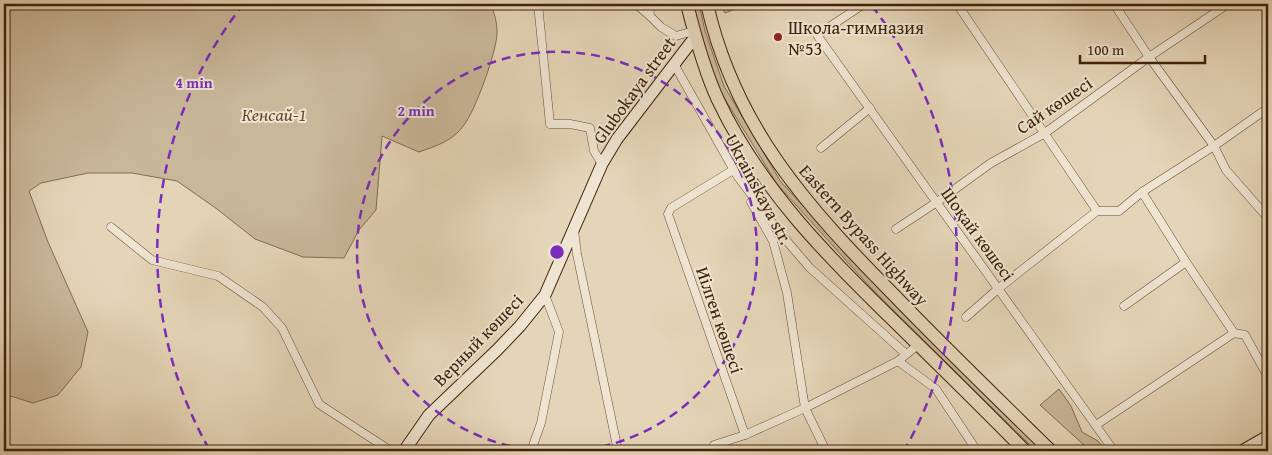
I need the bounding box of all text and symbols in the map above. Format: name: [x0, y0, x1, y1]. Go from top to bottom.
place label: Школа-гимназия №53: [788, 14, 924, 62]
street label: Glubokaya street: [586, 30, 683, 149]
marker: Школа-гимназия №53: [772, 31, 784, 43]
scale bar: [1080, 32, 1204, 64]
text: 100 m: [1087, 39, 1125, 60]
street label: Сай көшесі: [1010, 70, 1098, 140]
text: 4 min: [175, 72, 213, 93]
text: 2 min: [397, 100, 435, 121]
park label: Кенсай-1: [242, 101, 306, 128]
street label: Ukrainskaya str.: [718, 129, 800, 249]
street label: Eastern Bypass Highway: [793, 158, 935, 312]
street label: Шоқай көшесі: [935, 181, 1021, 287]
centre of rings: [548, 243, 566, 261]
street label: Иілген көшесі: [689, 263, 751, 377]
street label: Верный көшесі: [427, 288, 529, 392]

